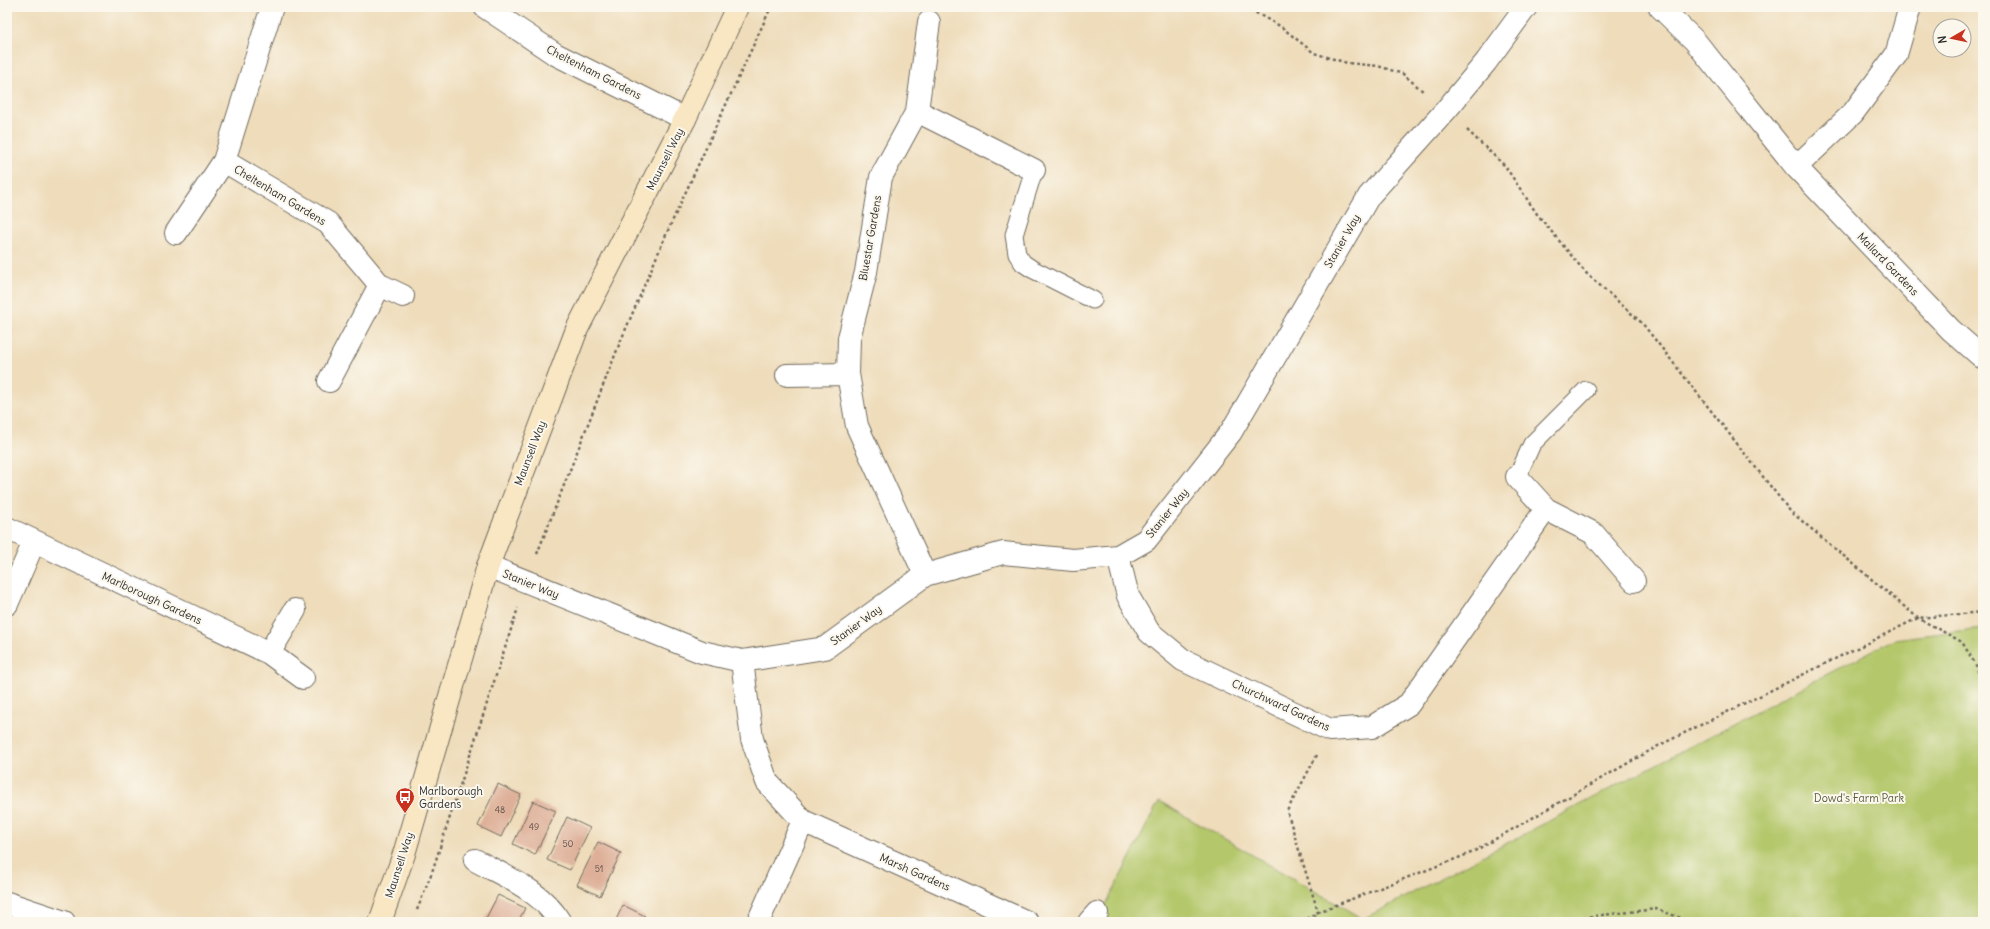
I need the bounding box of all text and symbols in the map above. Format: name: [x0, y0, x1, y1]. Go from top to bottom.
north arrow: [1932, 18, 1972, 58]
text: N: [1935, 35, 1950, 44]
street label: Cheltenham Gardens: [544, 42, 644, 102]
street label: Maunsell Way: [643, 125, 687, 193]
street label: Cheltenham Gardens: [231, 162, 329, 228]
street label: Bluestar Gardens: [856, 194, 884, 282]
street label: Stanier Way: [1321, 212, 1363, 270]
street label: Mallard Gardens: [1854, 230, 1922, 298]
street label: Maunsell Way: [511, 419, 549, 487]
street label: Stanier Way: [1143, 485, 1191, 541]
street label: Stanier Way: [501, 566, 561, 602]
street label: Marlborough Gardens: [100, 569, 204, 627]
street label: Stanier Way: [828, 602, 884, 648]
street label: Churchward Gardens: [1230, 676, 1332, 734]
place label: Marlborough Gardens: [419, 784, 483, 811]
bus stop icon: Marlborough Gardens: [394, 786, 416, 814]
park label: Dowd's Farm Park: [1814, 791, 1905, 805]
house number: 48: [495, 804, 505, 815]
house number: 49: [529, 821, 539, 832]
street label: Maunsell Way: [382, 830, 416, 900]
house number: 50: [562, 838, 574, 849]
street label: Marsh Gardens: [877, 850, 953, 894]
house number: 51: [595, 863, 603, 874]

